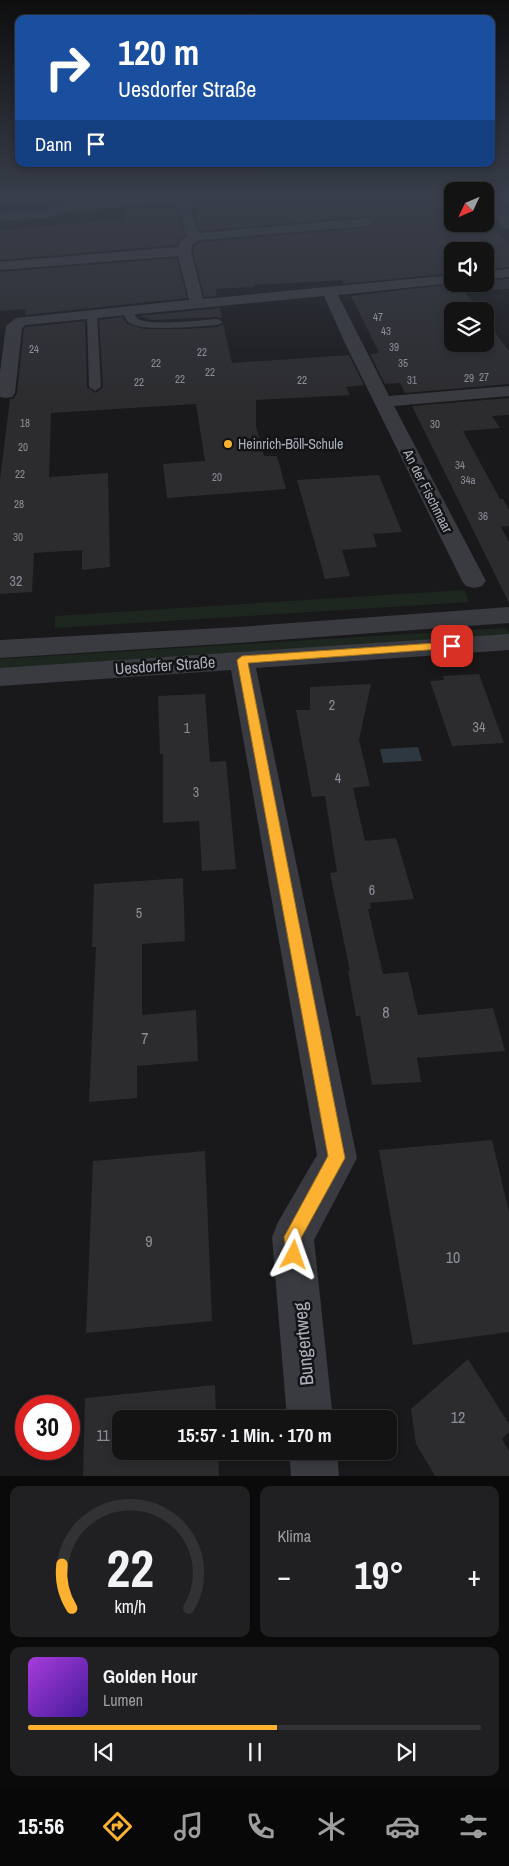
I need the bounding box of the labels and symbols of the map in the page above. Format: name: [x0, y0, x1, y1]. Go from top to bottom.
north arrow: [444, 182, 494, 232]
house number: 47: [373, 310, 383, 324]
house number: 43: [381, 324, 391, 338]
house number: 39: [389, 340, 399, 354]
house number: 24: [29, 342, 39, 356]
house number: 22: [197, 345, 207, 359]
house number: 22: [151, 356, 161, 370]
house number: 35: [398, 356, 408, 370]
house number: 22: [205, 365, 215, 379]
house number: 27: [479, 370, 489, 384]
house number: 29: [464, 371, 474, 385]
house number: 22: [175, 372, 185, 386]
house number: 22: [297, 373, 307, 387]
house number: 31: [407, 373, 417, 387]
house number: 22: [134, 375, 144, 389]
house number: 18: [20, 416, 30, 430]
house number: 30: [430, 417, 440, 431]
place label: Heinrich-Böll-Schule: [238, 435, 343, 453]
marker: Heinrich-Böll-Schule: [222, 438, 234, 450]
house number: 20: [18, 440, 28, 454]
street label: An der Fischmaar: [399, 445, 457, 536]
house number: 34: [455, 458, 465, 472]
house number: 22: [15, 467, 25, 481]
house number: 20: [212, 470, 222, 484]
house number: 34a: [460, 473, 476, 487]
house number: 28: [14, 497, 24, 511]
house number: 36: [478, 509, 488, 523]
house number: 30: [13, 530, 23, 544]
house number: 32: [10, 572, 22, 590]
pin: [431, 625, 473, 667]
street label: Uesdorfer Straße: [114, 651, 216, 679]
house number: 2: [329, 696, 335, 714]
house number: 34: [473, 718, 486, 736]
house number: 1: [184, 719, 191, 737]
house number: 4: [335, 769, 342, 787]
house number: 3: [193, 783, 199, 801]
house number: 6: [369, 881, 375, 899]
house number: 5: [136, 904, 142, 922]
house number: 8: [382, 1001, 390, 1023]
house number: 7: [141, 1027, 149, 1049]
position arrow: [267, 1228, 319, 1280]
house number: 9: [145, 1230, 153, 1252]
house number: 10: [446, 1246, 460, 1268]
street label: Bungertweg: [286, 1301, 320, 1387]
speed limit sign: 30: [15, 1395, 80, 1460]
house number: 12: [451, 1406, 465, 1428]
house number: 11: [96, 1424, 111, 1446]

